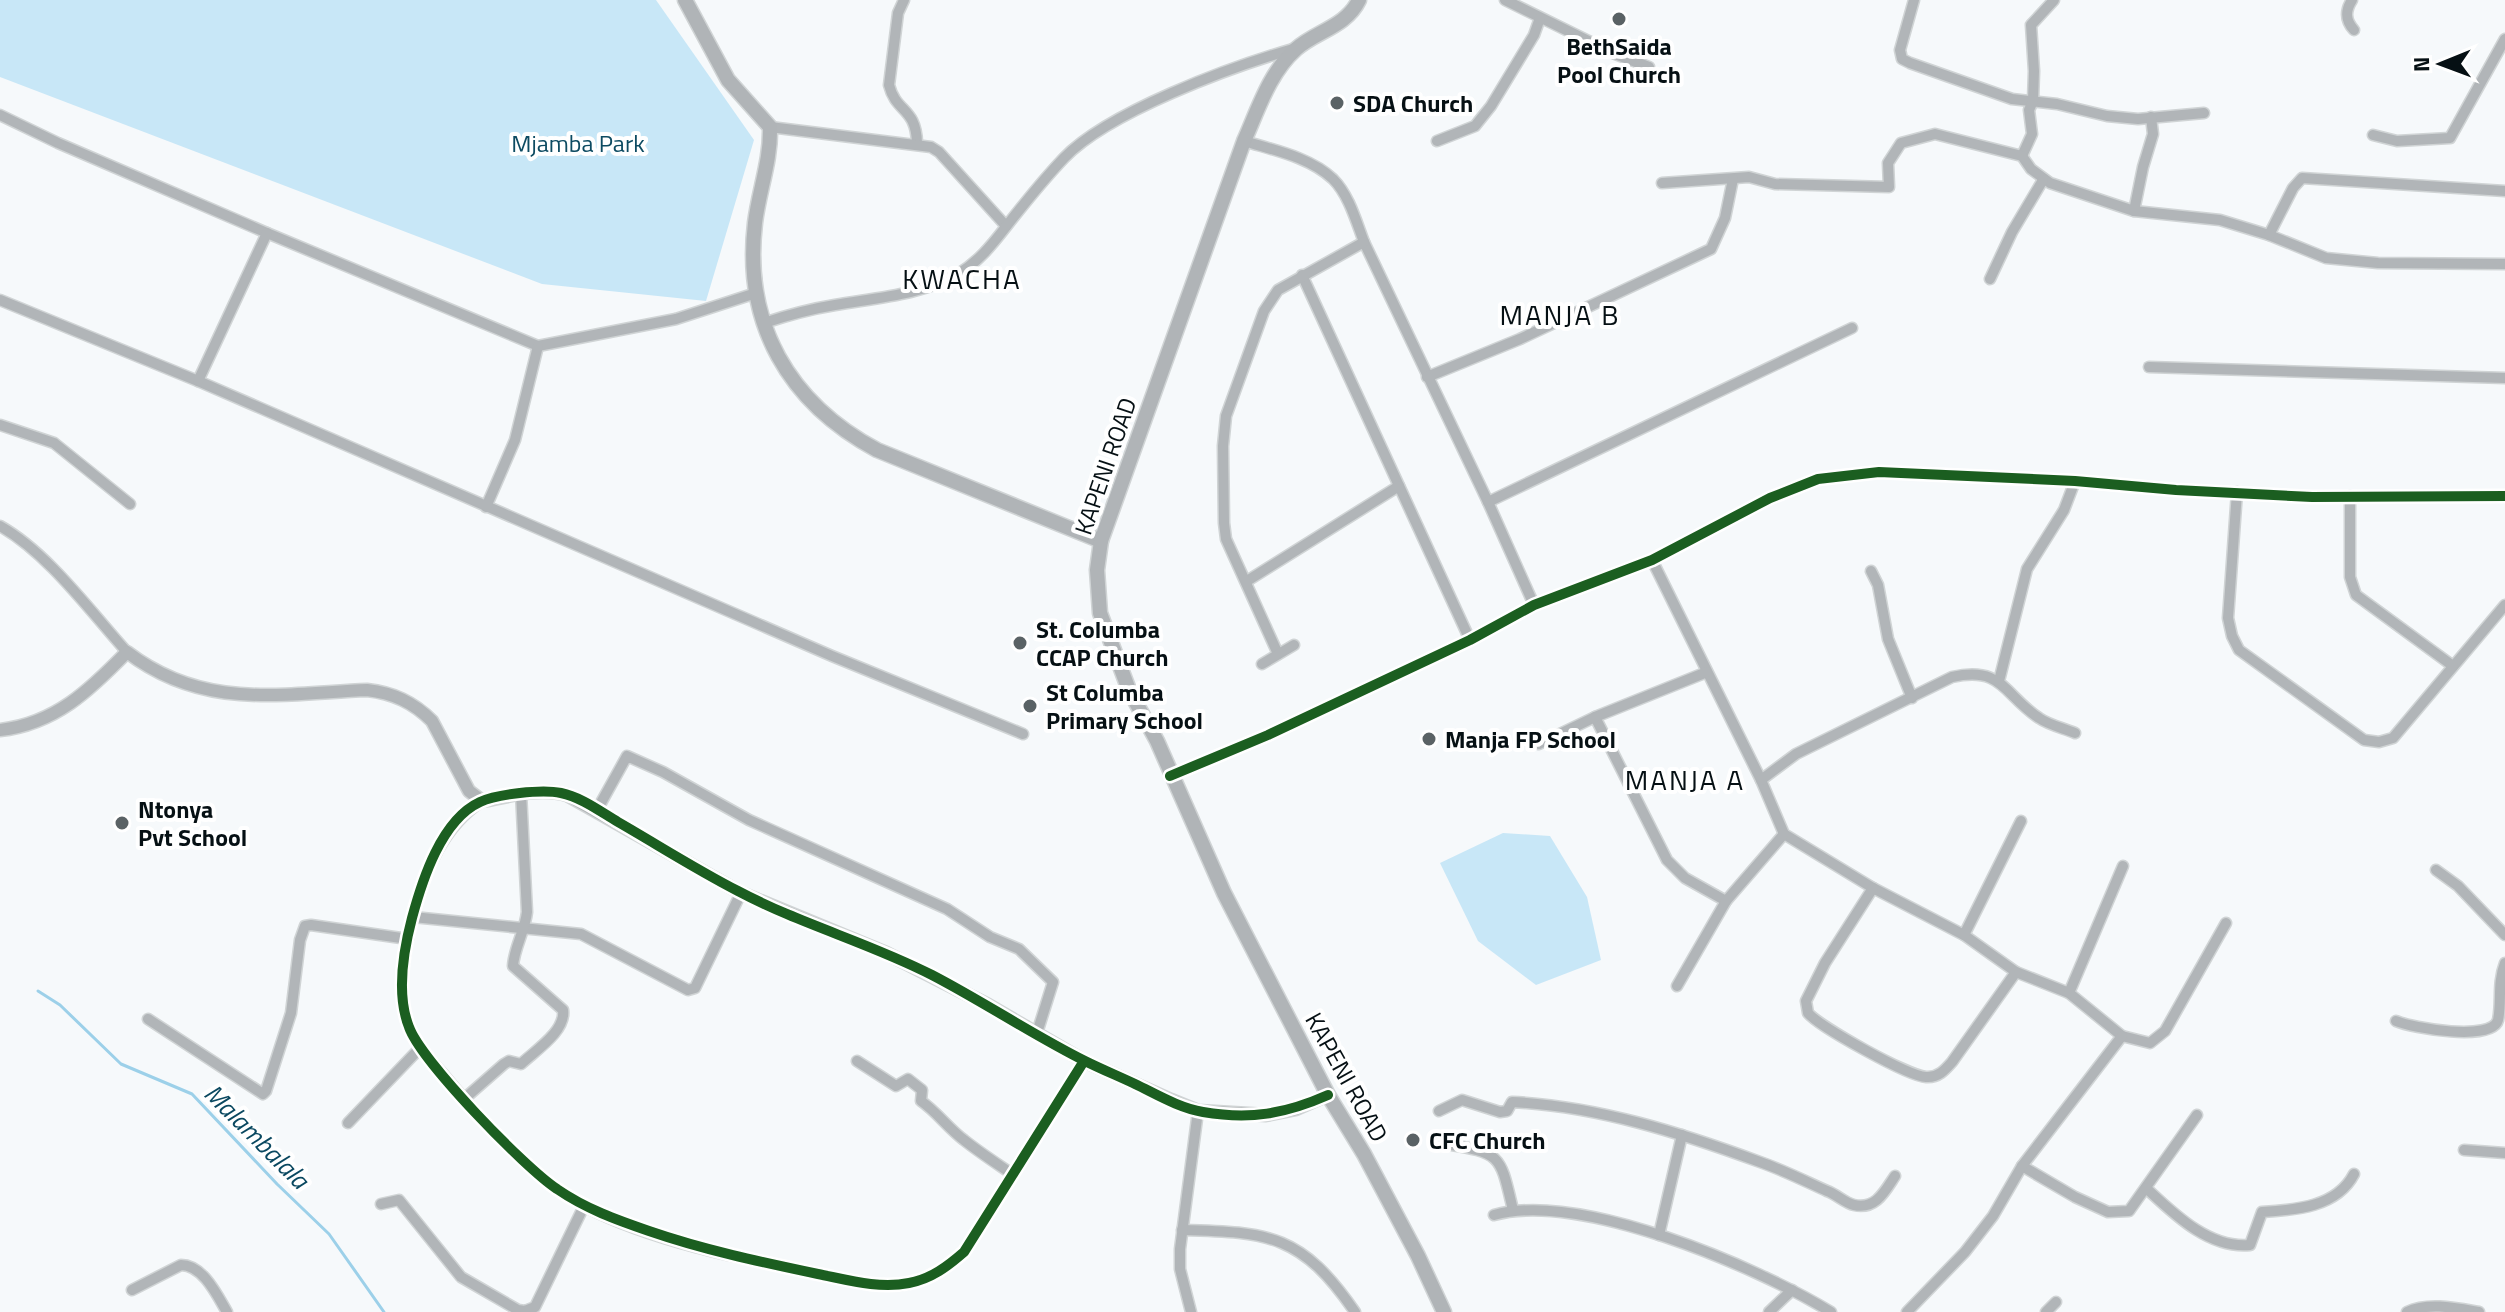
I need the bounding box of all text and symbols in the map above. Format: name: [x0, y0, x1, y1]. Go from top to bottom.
marker: BethSaida Pool Church: [1610, 10, 1628, 28]
north arrow: [2401, 24, 2481, 104]
place label: BethSaida Pool Church: [1557, 28, 1681, 92]
text: N: [2404, 56, 2438, 72]
place label: SDA Church: [1353, 85, 1473, 121]
marker: SDA Church: [1328, 94, 1346, 112]
park label: Mjamba Park: [511, 125, 645, 161]
district label: KWACHA: [902, 257, 1022, 300]
district label: MANJA B: [1499, 293, 1621, 336]
street label: KAPENI ROAD: [1065, 393, 1145, 539]
place label: St. Columba CCAP Church: [1036, 611, 1168, 675]
marker: St. Columba CCAP Church: [1011, 634, 1029, 652]
place label: St Columba Primary School: [1046, 674, 1203, 738]
marker: St Columba Primary School: [1021, 697, 1039, 715]
place label: Manja FP School: [1445, 721, 1616, 757]
marker: Manja FP School: [1420, 730, 1438, 748]
district label: MANJA A: [1625, 758, 1745, 801]
place label: Ntonya Pvt School: [138, 791, 247, 855]
marker: Ntonya Pvt School: [113, 814, 131, 832]
street label: KAPENI ROAD: [1297, 1006, 1397, 1148]
water label: Malambalala: [195, 1074, 320, 1199]
place label: CFC Church: [1429, 1122, 1546, 1158]
marker: CFC Church: [1404, 1131, 1422, 1149]

